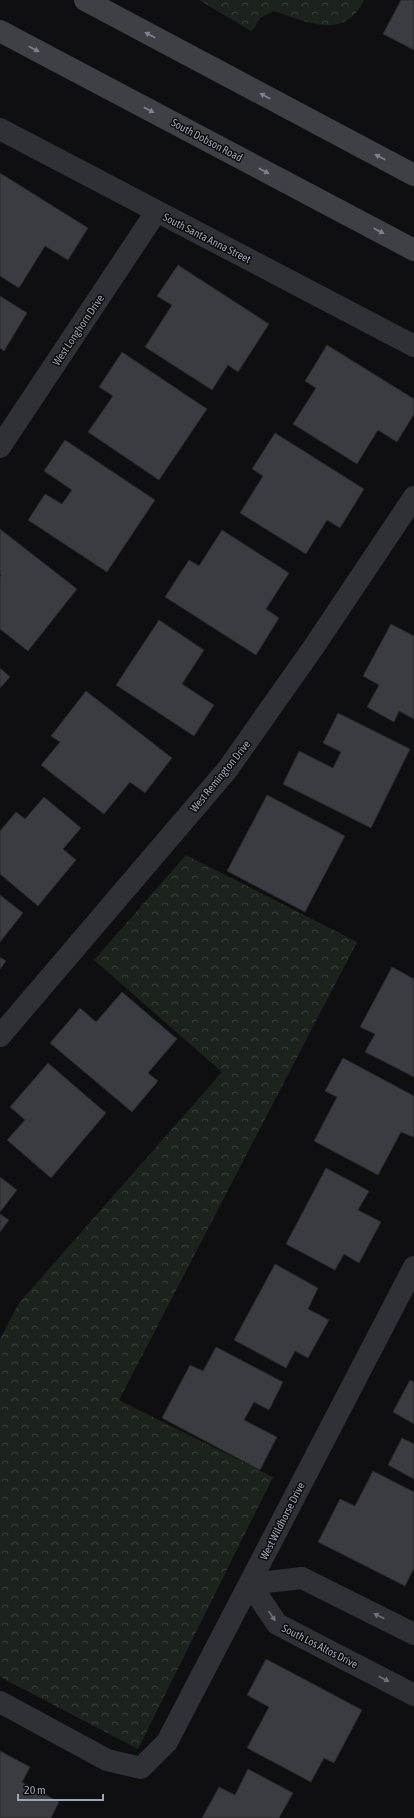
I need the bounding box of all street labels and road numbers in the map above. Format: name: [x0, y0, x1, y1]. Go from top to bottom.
street label: South Dobson Road: [169, 116, 245, 164]
street label: South Santa Anna Street: [161, 211, 253, 265]
street label: West Longhorn Drive: [50, 292, 106, 368]
street label: West Remington Drive: [187, 738, 253, 814]
street label: West Wildhorse Drive: [257, 1480, 307, 1562]
street label: South Los Altos Drive: [280, 1622, 360, 1670]

